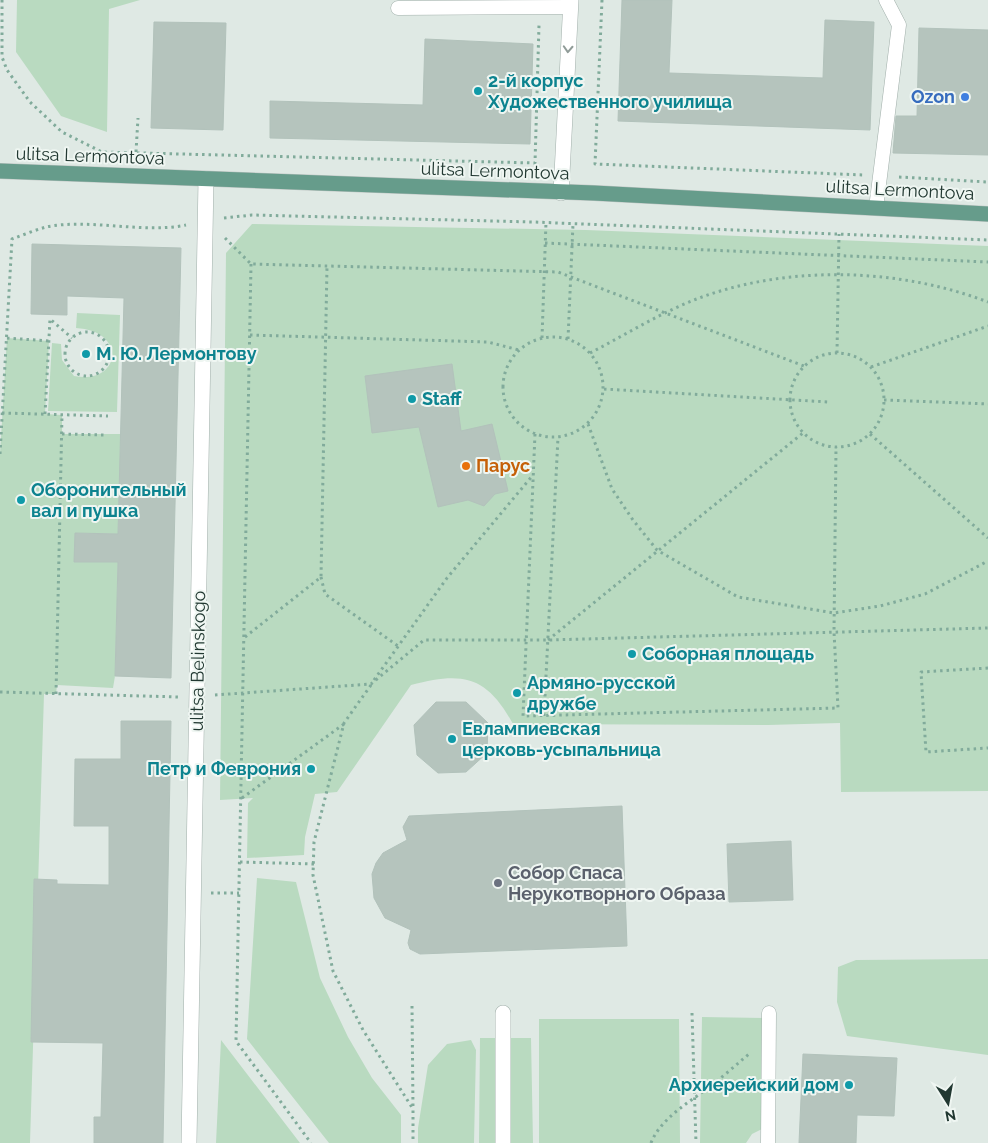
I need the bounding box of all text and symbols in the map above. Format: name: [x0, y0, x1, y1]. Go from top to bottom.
one-way arrow: [563, 45, 574, 53]
place label: 2-й корпус Художественного училища: [487, 70, 732, 112]
marker: 2-й корпус Художественного училища: [472, 85, 484, 97]
place label: Ozon: [911, 86, 955, 107]
marker: Ozon: [959, 91, 971, 103]
street label: ulitsa Lermontova: [15, 142, 165, 169]
street label: ulitsa Lermontova: [420, 157, 570, 184]
street label: ulitsa Lermontova: [825, 175, 975, 204]
place label: М. Ю. Лермонтову: [96, 343, 257, 364]
marker: М. Ю. Лермонтову: [80, 348, 92, 360]
place label: Staff: [422, 388, 462, 409]
marker: Staff: [406, 393, 418, 405]
place label: Парус: [476, 455, 530, 476]
marker: Парус: [460, 460, 472, 472]
place label: Оборонительный вал и пушка: [31, 479, 186, 521]
marker: Оборонительный вал и пушка: [15, 494, 27, 506]
street label: ulitsa Belinskogo: [186, 590, 209, 732]
place label: Соборная площадь: [642, 643, 814, 664]
marker: Соборная площадь: [626, 648, 638, 660]
place label: Армяно-русской дружбе: [527, 672, 676, 714]
marker: Армяно-русской дружбе: [511, 687, 523, 699]
place label: Евлампиевская церковь-усыпальница: [462, 718, 661, 760]
marker: Евлампиевская церковь-усыпальница: [446, 733, 458, 745]
place label: Петр и Феврония: [147, 758, 301, 779]
marker: Петр и Феврония: [305, 763, 317, 775]
place label: Собор Спаса Нерукотворного Образа: [508, 862, 726, 904]
marker: Собор Спаса Нерукотворного Образа: [492, 877, 504, 889]
place label: Архиерейский дом: [669, 1074, 839, 1095]
north arrow: [923, 1078, 973, 1128]
marker: Архиерейский дом: [843, 1079, 855, 1091]
text: N: [944, 1107, 957, 1125]

